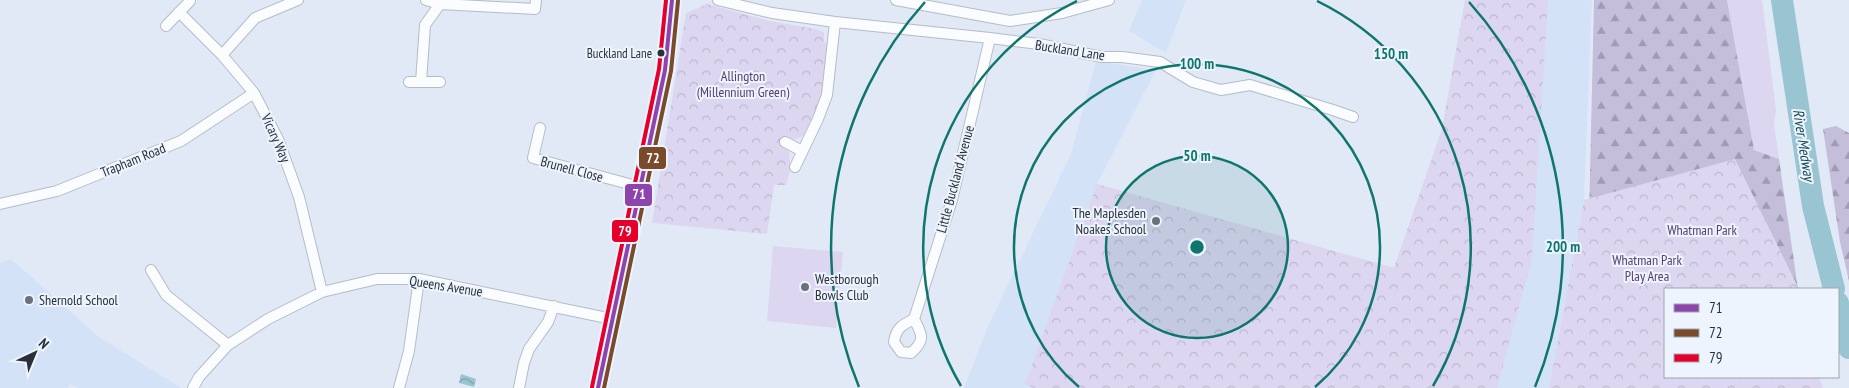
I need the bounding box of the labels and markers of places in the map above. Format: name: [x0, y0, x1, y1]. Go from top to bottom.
place label: Buckland Lane: [587, 45, 652, 62]
marker: Buckland Lane: [656, 48, 666, 58]
place label: The Maplesden Noakes School: [1072, 204, 1147, 238]
marker: The Maplesden Noakes School: [1150, 215, 1162, 227]
centre of rings: [1188, 238, 1206, 256]
place label: Westborough Bowls Club: [815, 270, 879, 304]
marker: Westborough Bowls Club: [799, 281, 811, 293]
place label: Shernold School: [39, 291, 118, 309]
marker: Shernold School: [23, 294, 35, 306]

